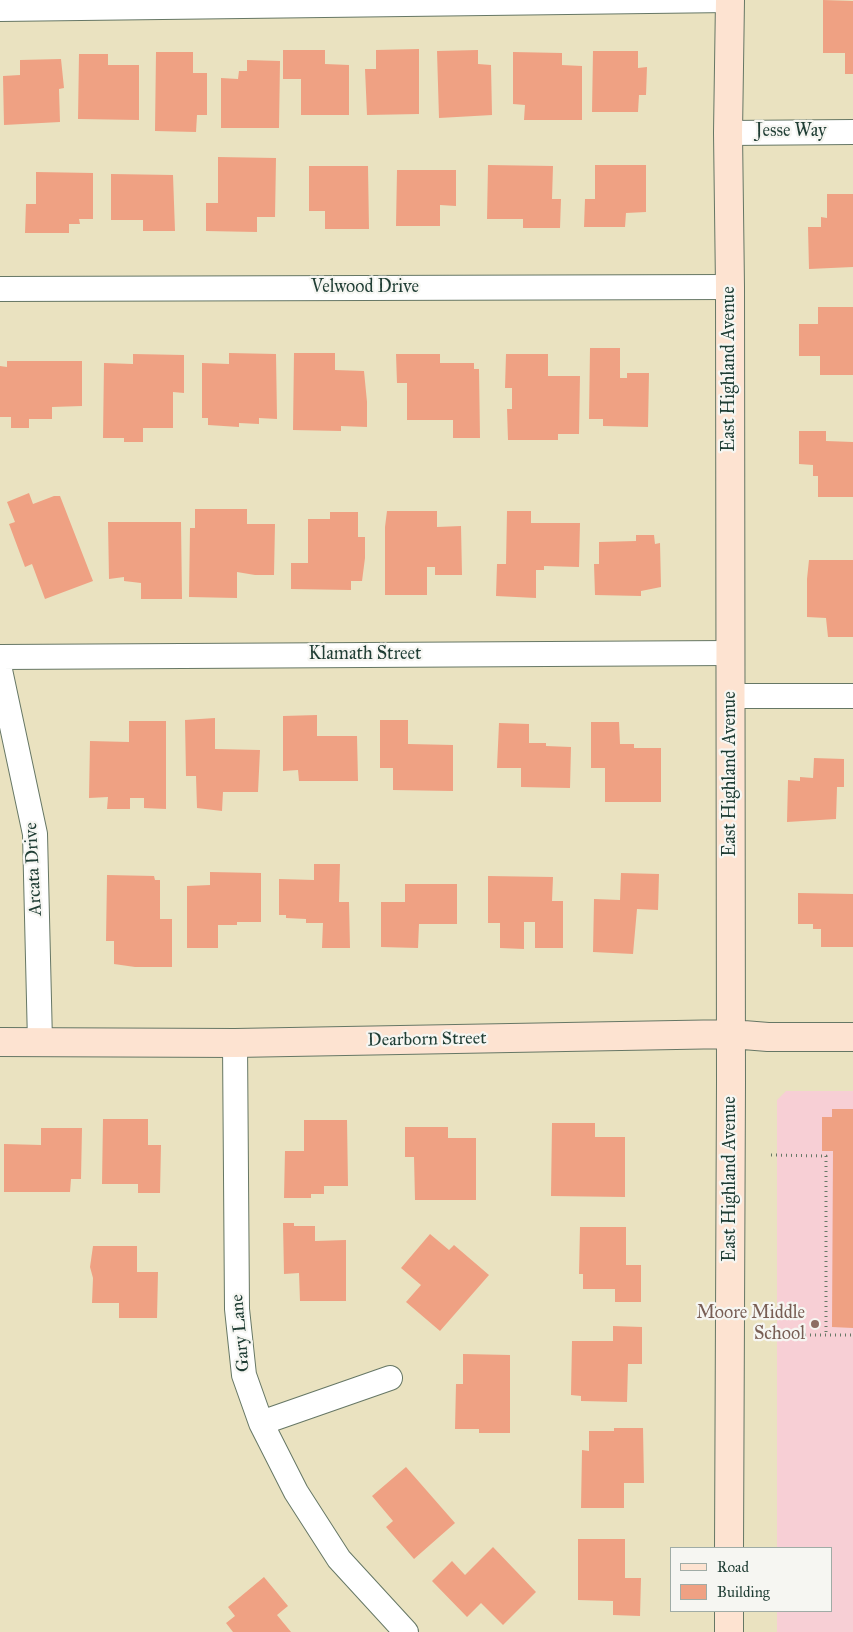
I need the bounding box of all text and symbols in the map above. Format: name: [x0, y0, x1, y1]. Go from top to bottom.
street label: Jesse Way: [756, 121, 826, 143]
street label: Velwood Drive: [311, 277, 419, 299]
street label: East Highland Avenue: [719, 286, 741, 452]
street label: Klamath Street: [309, 644, 421, 666]
street label: East Highland Avenue: [720, 691, 742, 857]
street label: Arcata Drive: [21, 822, 47, 916]
street label: Dearborn Street: [367, 1028, 487, 1052]
street label: East Highland Avenue: [720, 1096, 742, 1262]
street label: Gary Lane: [227, 1293, 255, 1373]
place label: Moore Middle School: [696, 1303, 805, 1346]
marker: Moore Middle School: [809, 1318, 821, 1330]
legend: [670, 1547, 833, 1612]
text: Road: [717, 1558, 749, 1576]
text: Building: [717, 1583, 770, 1601]

